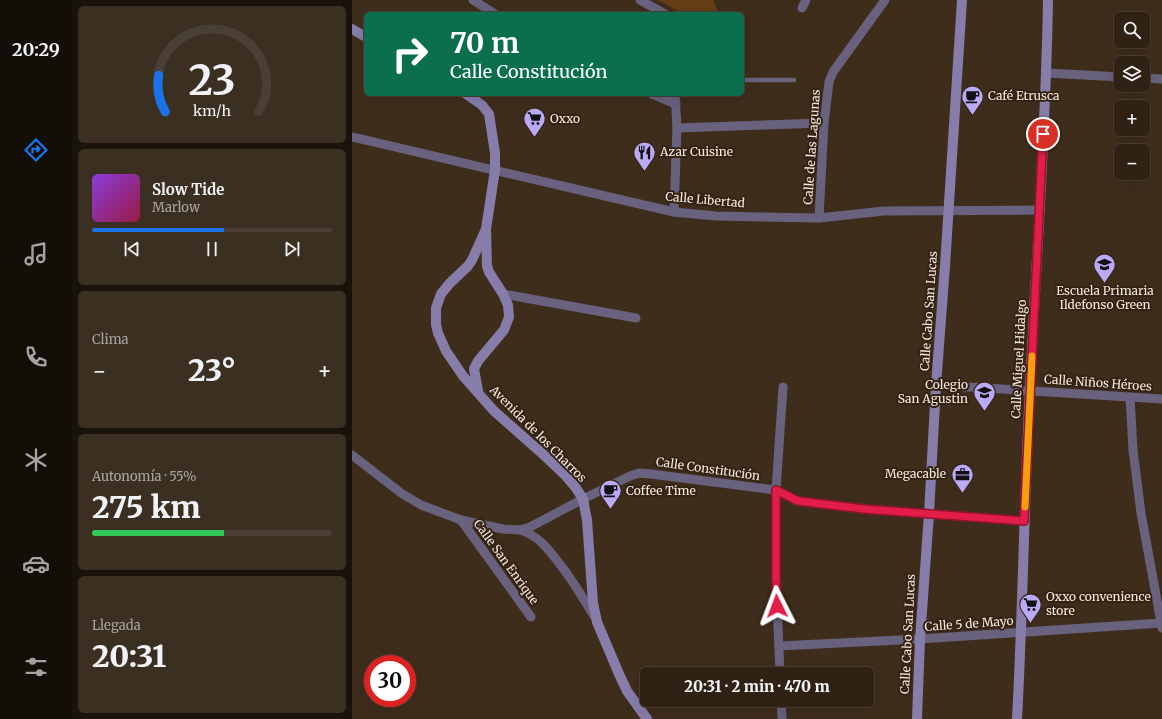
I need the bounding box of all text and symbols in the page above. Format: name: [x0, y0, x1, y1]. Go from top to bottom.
map controls: [1114, 12, 1150, 180]
button: search: [1114, 12, 1150, 48]
text: 70 m: [450, 25, 519, 61]
icon: right: [384, 28, 436, 80]
text: 20:29: [12, 38, 60, 61]
text: 23: [188, 54, 236, 106]
button: layers: [1114, 56, 1150, 92]
text: Calle Constitución: [450, 60, 607, 83]
cafe icon: Café Etrusca: [959, 83, 985, 116]
place label: Café Etrusca: [988, 88, 1060, 103]
street label: Calle de las Lagunas: [800, 89, 823, 205]
button: +: [1114, 100, 1150, 136]
text: km/h: [193, 102, 231, 120]
supermarket icon: Oxxo: [521, 106, 547, 139]
place label: Oxxo: [550, 111, 580, 126]
pin: [1026, 117, 1060, 151]
icon: arrive: [1032, 123, 1054, 145]
icon: directions: [22, 136, 50, 164]
restaurant icon: Azar Cuisine: [631, 139, 657, 172]
place label: Azar Cuisine: [659, 144, 733, 159]
button: −: [1114, 144, 1150, 180]
text: Slow Tide: [152, 180, 224, 199]
street label: Calle Libertad: [665, 189, 745, 210]
text: Marlow: [152, 199, 200, 216]
icon: previous: [121, 238, 143, 260]
icon: pause: [201, 238, 223, 260]
icon: next: [281, 238, 303, 260]
icon: music: [22, 240, 50, 268]
street label: Calle Cabo San Lucas: [917, 250, 940, 371]
school or university icon: Escuela Primaria Ildefonso Green: [1092, 251, 1118, 284]
place label: Escuela Primaria Ildefonso Green: [1056, 283, 1154, 312]
street label: Calle Miguel Hidalgo: [1008, 299, 1029, 419]
text: Clima: [92, 331, 129, 348]
icon: phone: [22, 343, 50, 371]
text: 23°: [188, 351, 236, 389]
text: −: [92, 357, 107, 385]
text: +: [317, 357, 332, 385]
street label: Calle Niños Héroes: [1044, 371, 1153, 394]
place label: Colegio San Agustin: [898, 377, 968, 406]
school or university icon: Colegio San Agustin: [971, 379, 997, 412]
street label: Avenida de los Charros: [486, 381, 590, 485]
icon: climate: [22, 446, 50, 474]
street label: Calle Constitución: [655, 454, 761, 483]
office icon: Megacable: [949, 461, 975, 494]
place label: Megacable: [885, 466, 946, 481]
text: Autonomía · 55%: [92, 468, 196, 485]
cafe icon: Coffee Time: [597, 478, 623, 511]
place label: Coffee Time: [626, 483, 696, 498]
text: 275 km: [92, 488, 201, 526]
street label: Calle San Enrique: [471, 516, 542, 607]
icon: car: [22, 550, 50, 578]
street label: Calle Cabo San Lucas: [897, 573, 918, 694]
position arrow: [756, 585, 798, 627]
place label: Oxxo convenience store: [1046, 589, 1151, 618]
supermarket icon: Oxxo convenience store: [1018, 591, 1044, 624]
street label: Calle 5 de Mayo: [924, 613, 1014, 634]
text: Llegada: [92, 617, 141, 634]
text: 20:31: [92, 637, 166, 675]
icon: filters: [22, 653, 50, 681]
speed limit sign: 30: [364, 655, 416, 707]
text: 20:31 · 2 min · 470 m: [684, 677, 830, 696]

